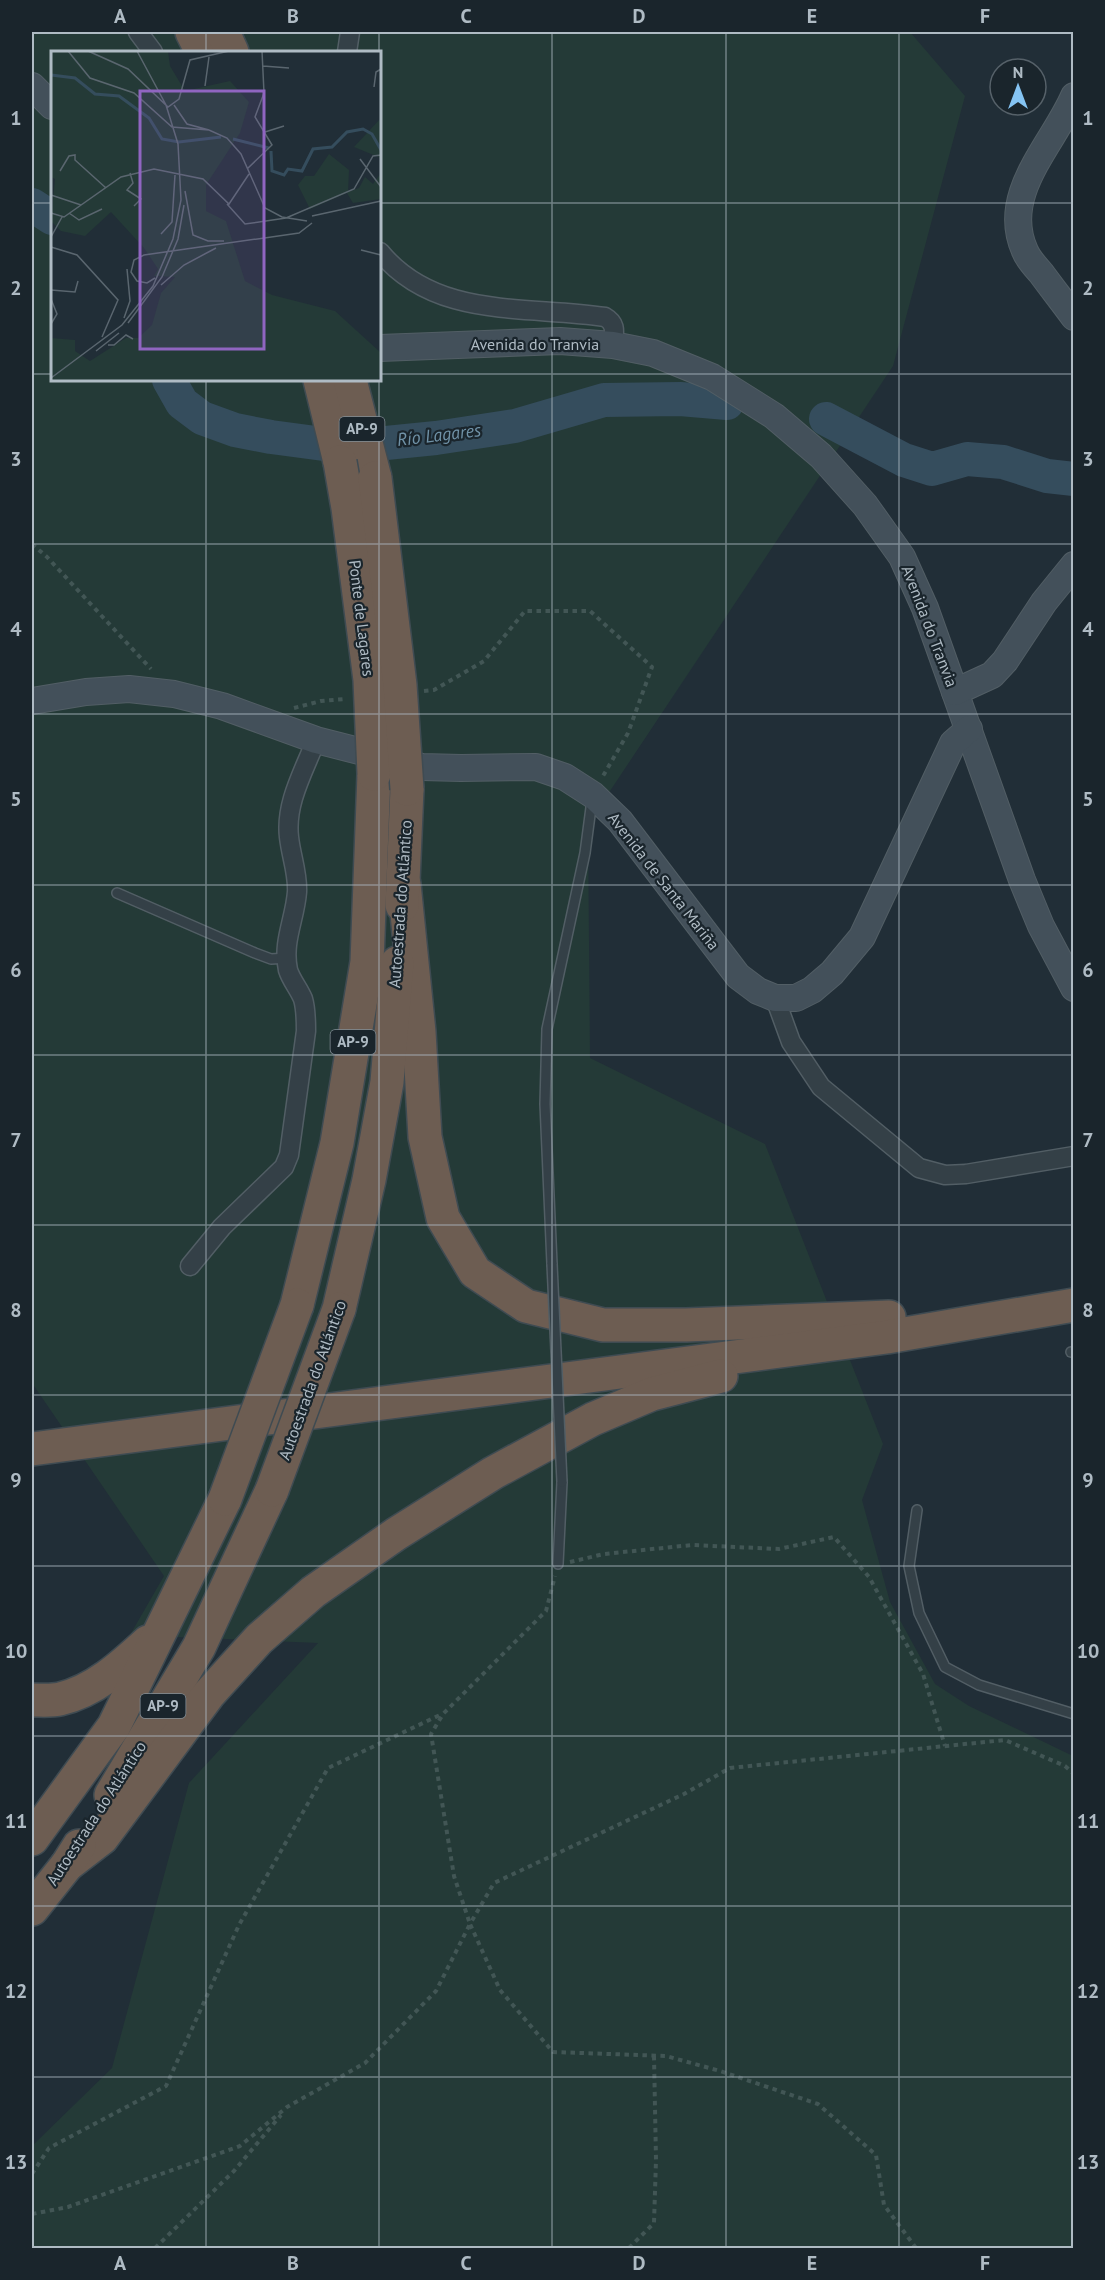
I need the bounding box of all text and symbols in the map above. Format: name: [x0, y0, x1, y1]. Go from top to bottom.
text: A: [114, 3, 127, 29]
text: B: [287, 3, 299, 29]
text: C: [460, 3, 472, 29]
text: D: [633, 3, 646, 29]
text: E: [807, 3, 817, 29]
text: F: [980, 3, 990, 29]
inset map: [51, 51, 381, 381]
north arrow: [988, 57, 1048, 117]
text: N: [1013, 62, 1023, 82]
text: 1: [10, 105, 22, 131]
text: 1: [1082, 105, 1094, 131]
text: 2: [10, 275, 22, 301]
text: 2: [1082, 275, 1094, 301]
street label: Avenida do Tranvia: [471, 334, 599, 354]
road number: AP-9: [340, 417, 385, 441]
water label: Río Lagares: [396, 418, 483, 451]
text: 3: [10, 446, 22, 472]
text: 3: [1082, 446, 1094, 472]
street label: Ponte de Lagares: [345, 559, 379, 678]
street label: Avenida do Tranvia: [898, 562, 962, 690]
text: 4: [10, 616, 22, 642]
text: 4: [1082, 616, 1094, 642]
text: 5: [10, 786, 22, 812]
text: 5: [1082, 786, 1094, 812]
street label: Avenida de Santa Mariña: [604, 808, 724, 954]
street label: Autoestrada do Atlántico: [384, 819, 416, 989]
text: 6: [10, 957, 22, 983]
text: 6: [1082, 957, 1094, 983]
road number: AP-9: [330, 1030, 376, 1054]
text: 7: [10, 1127, 22, 1153]
text: 7: [1082, 1127, 1094, 1153]
text: 8: [10, 1297, 22, 1323]
text: 8: [1082, 1297, 1094, 1323]
street label: Autoestrada do Atlántico: [274, 1298, 350, 1462]
text: 9: [10, 1467, 22, 1493]
text: 9: [1082, 1467, 1094, 1493]
text: 10: [5, 1638, 27, 1664]
text: 10: [1077, 1638, 1099, 1664]
road number: AP-9: [140, 1694, 186, 1718]
street label: Autoestrada do Atlántico: [42, 1737, 150, 1889]
text: 11: [5, 1808, 27, 1834]
text: 11: [1077, 1808, 1099, 1834]
text: 12: [5, 1978, 27, 2004]
text: 12: [1077, 1978, 1099, 2004]
text: 13: [5, 2149, 27, 2175]
text: 13: [1077, 2149, 1099, 2175]
text: A: [114, 2250, 127, 2276]
text: B: [287, 2250, 299, 2276]
text: C: [460, 2250, 472, 2276]
text: D: [633, 2250, 646, 2276]
text: E: [807, 2250, 817, 2276]
text: F: [980, 2250, 990, 2276]

